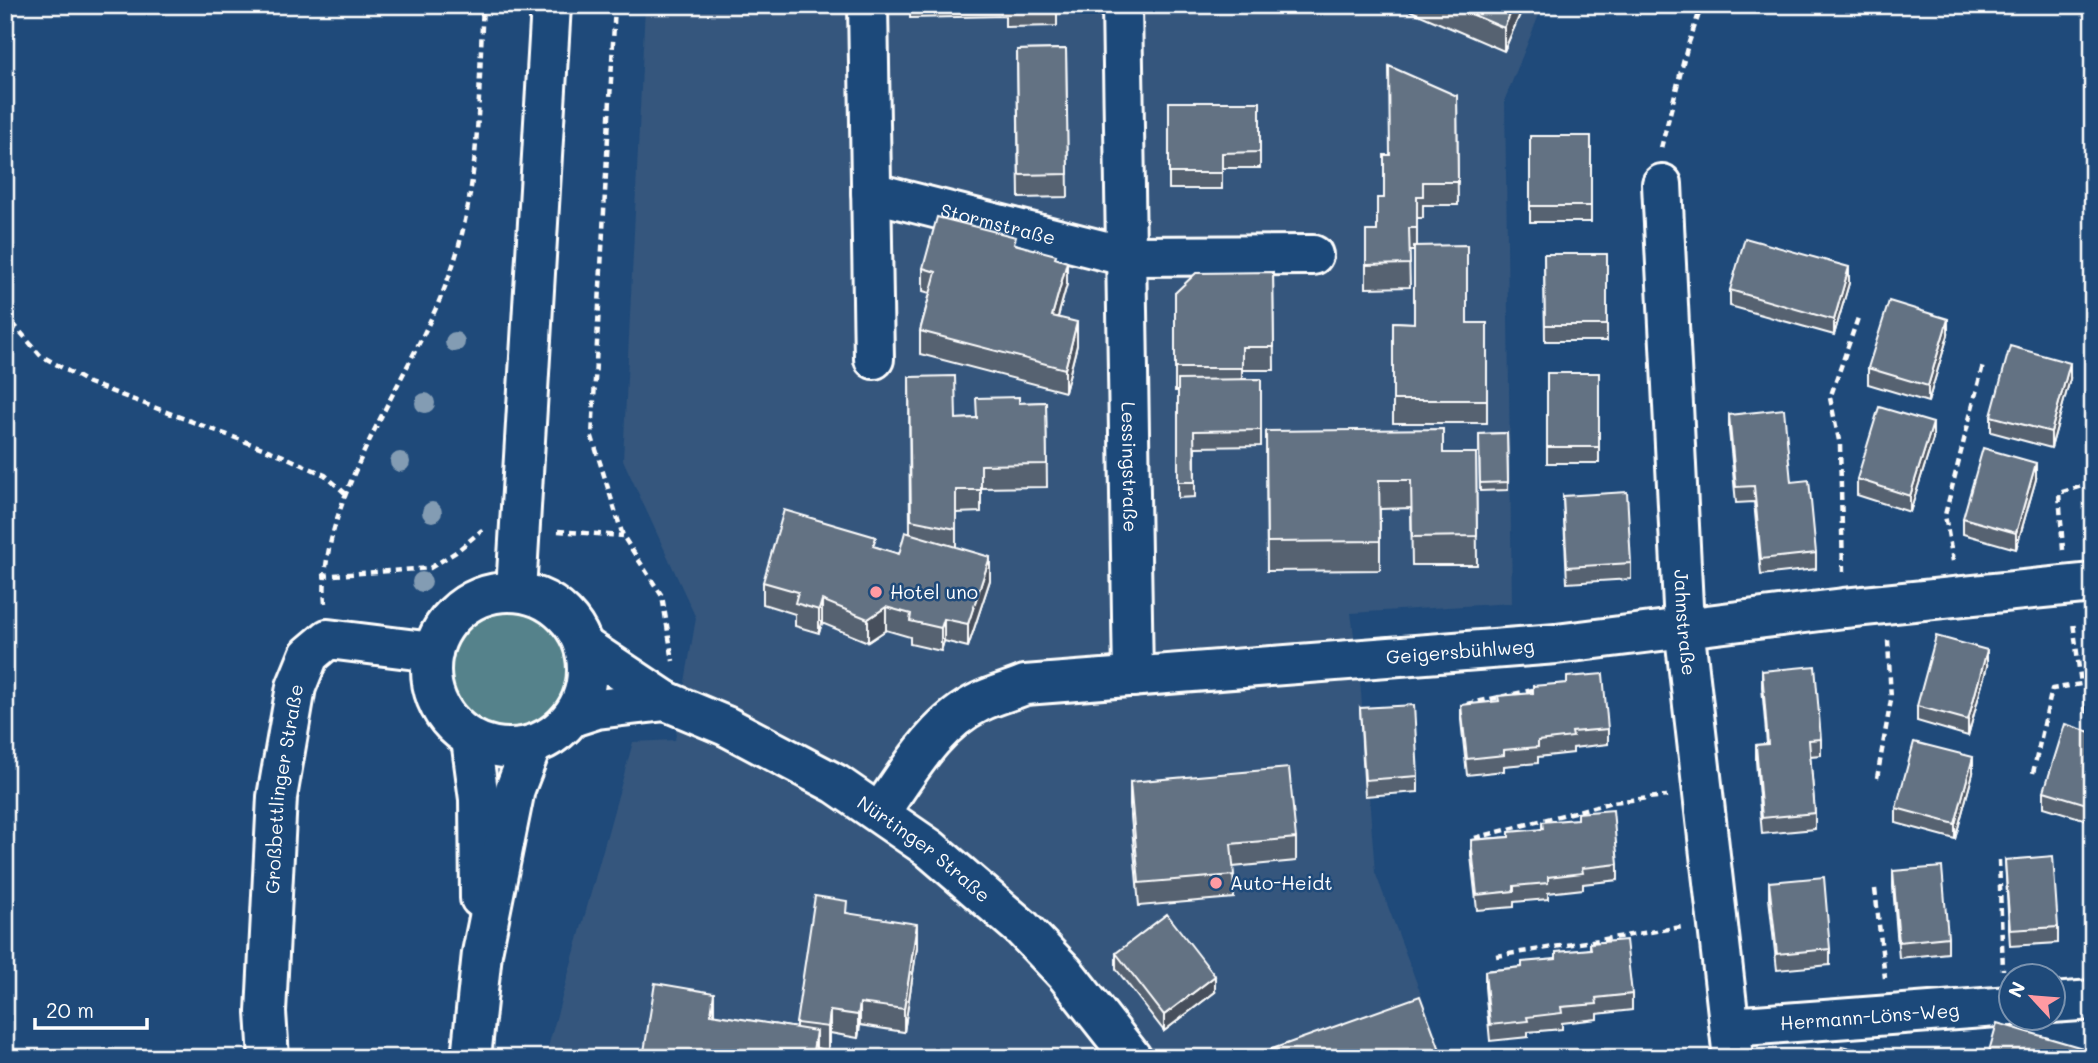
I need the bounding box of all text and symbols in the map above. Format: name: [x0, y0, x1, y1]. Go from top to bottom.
street label: Stormstraße: [938, 197, 1058, 250]
street label: Lessingstraße: [1116, 402, 1144, 532]
street label: Jahnstraße: [1669, 569, 1703, 677]
place label: Hotel uno: [890, 579, 978, 604]
marker: Hotel uno: [868, 584, 884, 600]
street label: Geigersbühlweg: [1385, 633, 1535, 669]
street label: Großbettlinger Straße: [259, 682, 308, 895]
street label: Nürtinger Straße: [853, 789, 996, 907]
place label: Auto-Heidt: [1230, 870, 1333, 895]
marker: Auto-Heidt: [1208, 875, 1224, 891]
north arrow: [1996, 962, 2066, 1032]
text: N: [2002, 977, 2031, 1001]
scale bar: [35, 986, 147, 1030]
text: 20 m: [46, 996, 94, 1023]
street label: Hermann-Löns-Weg: [1779, 997, 1960, 1035]

